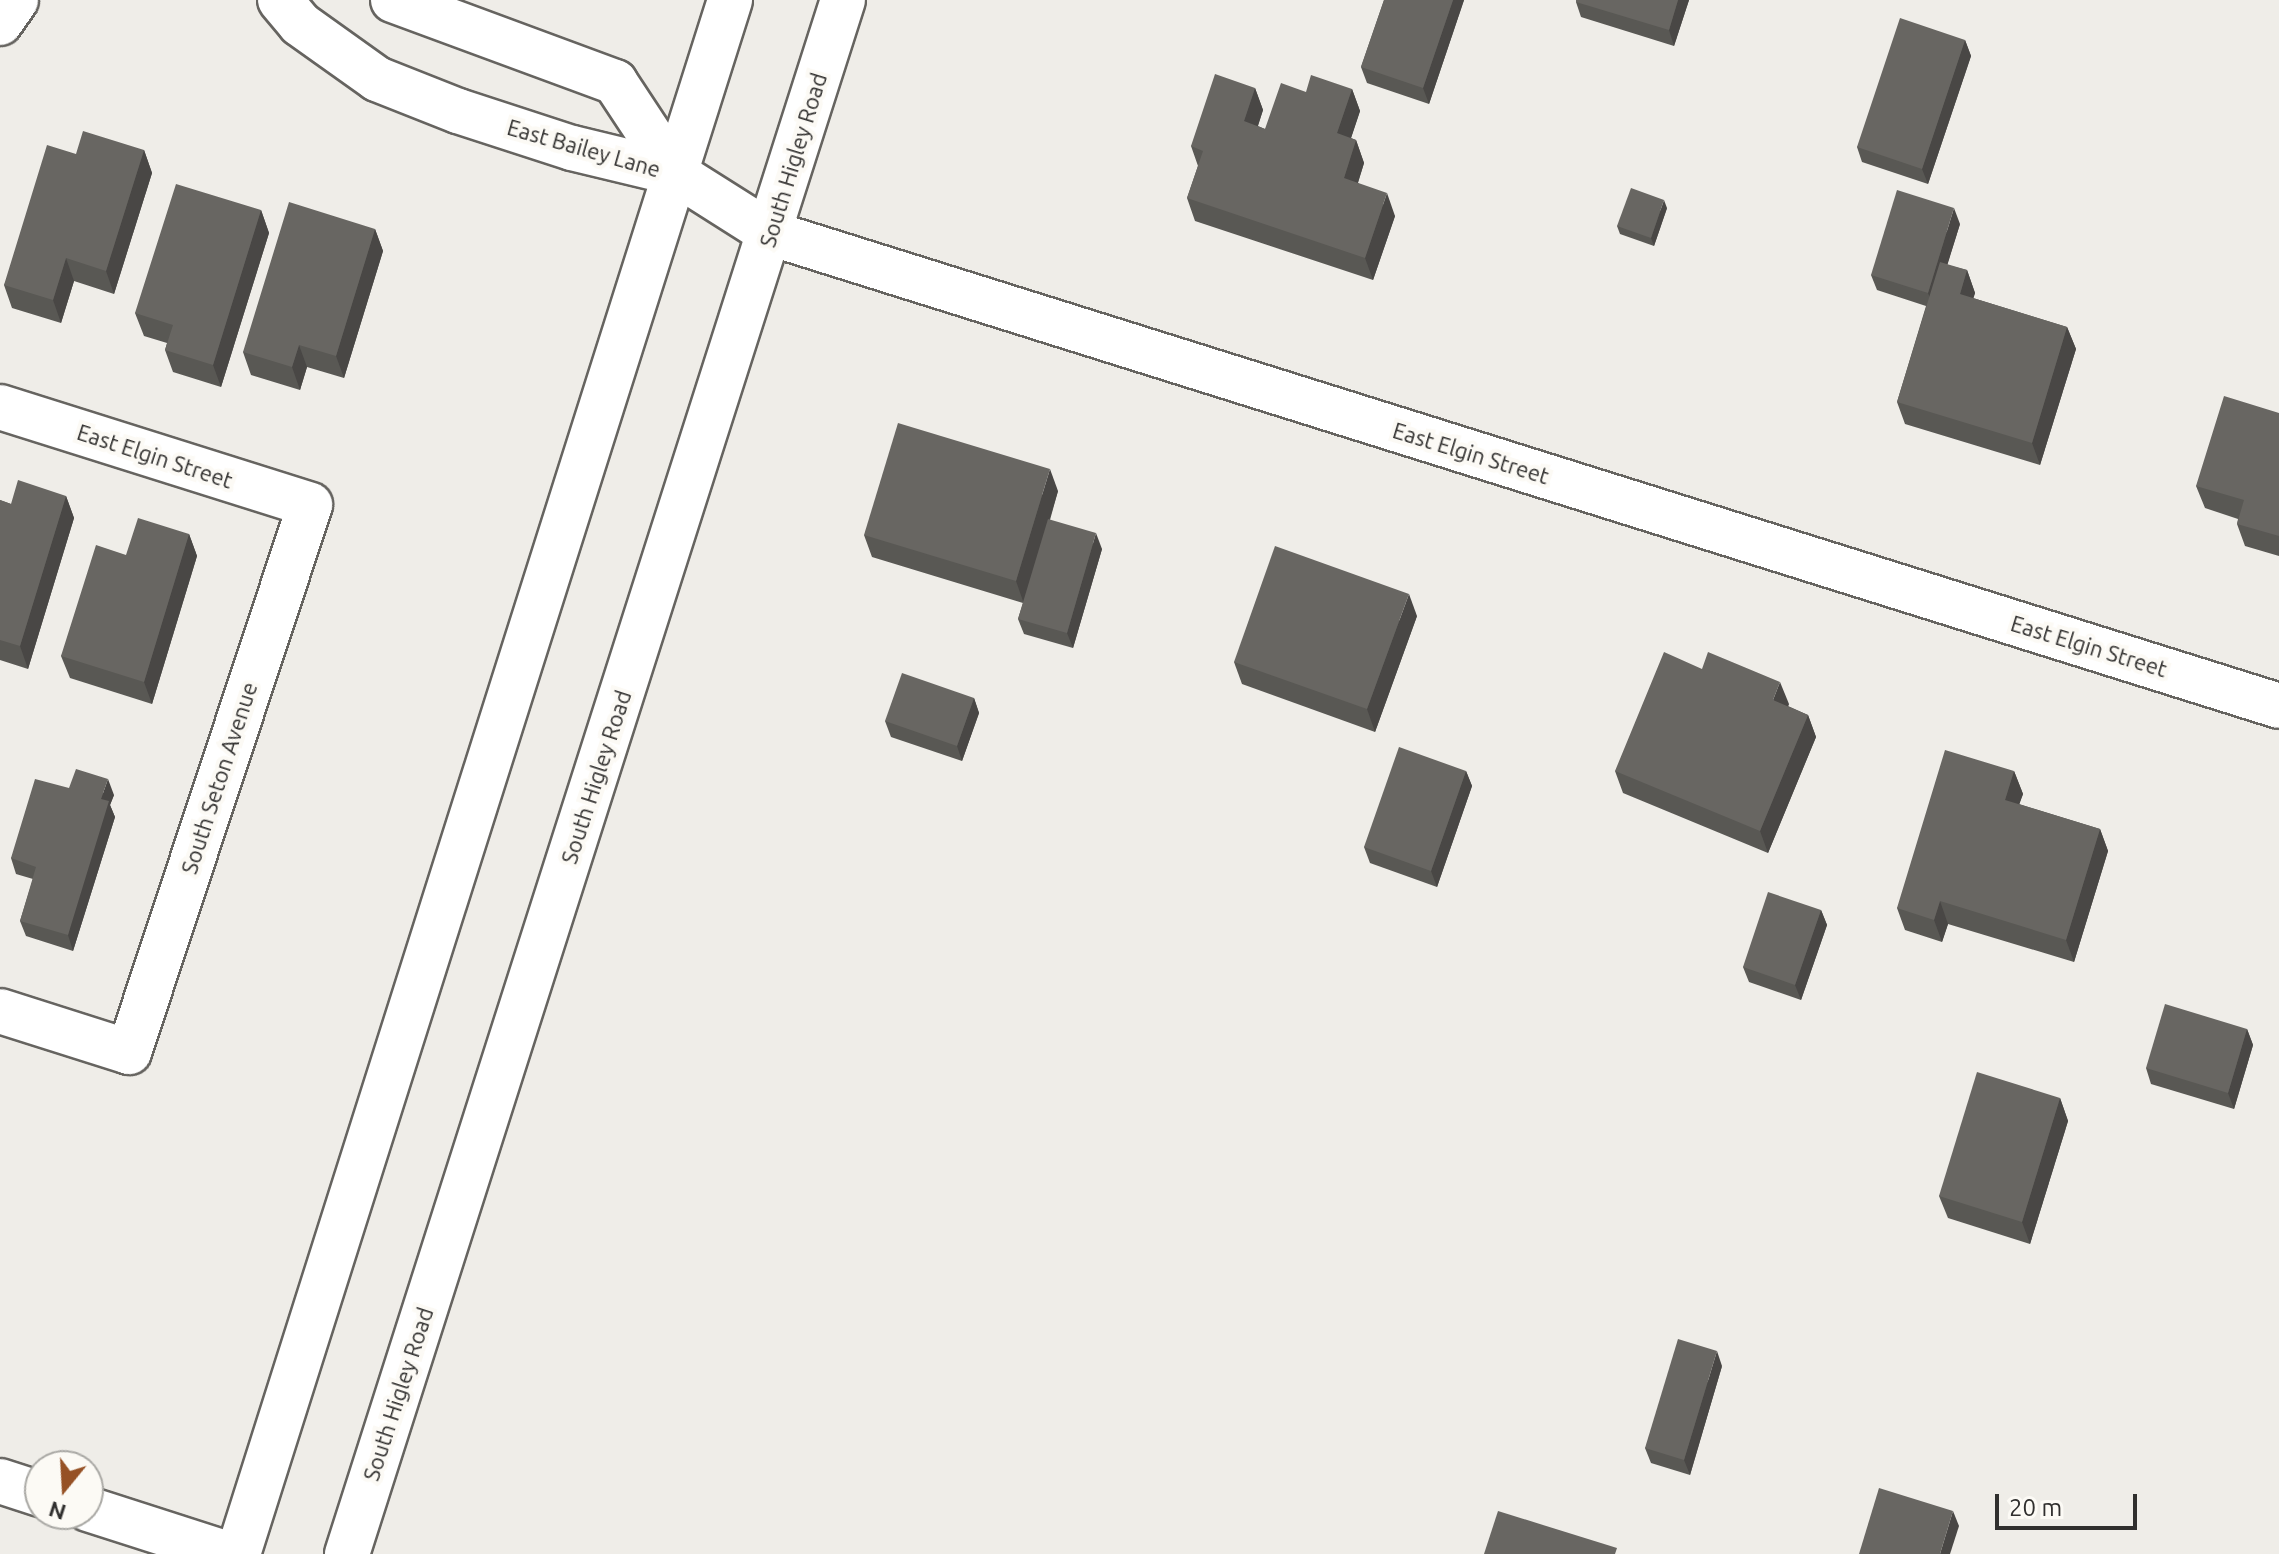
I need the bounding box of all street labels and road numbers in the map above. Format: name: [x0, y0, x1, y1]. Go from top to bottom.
street label: South Higley Road: [754, 70, 832, 250]
street label: East Bailey Lane: [504, 113, 664, 183]
street label: East Elgin Street: [1390, 417, 1552, 489]
street label: East Elgin Street: [74, 418, 236, 494]
street label: East Elgin Street: [2008, 610, 2170, 682]
street label: South Seton Avenue: [176, 679, 262, 877]
street label: South Higley Road: [556, 687, 636, 867]
street label: South Higley Road: [358, 1304, 438, 1484]

